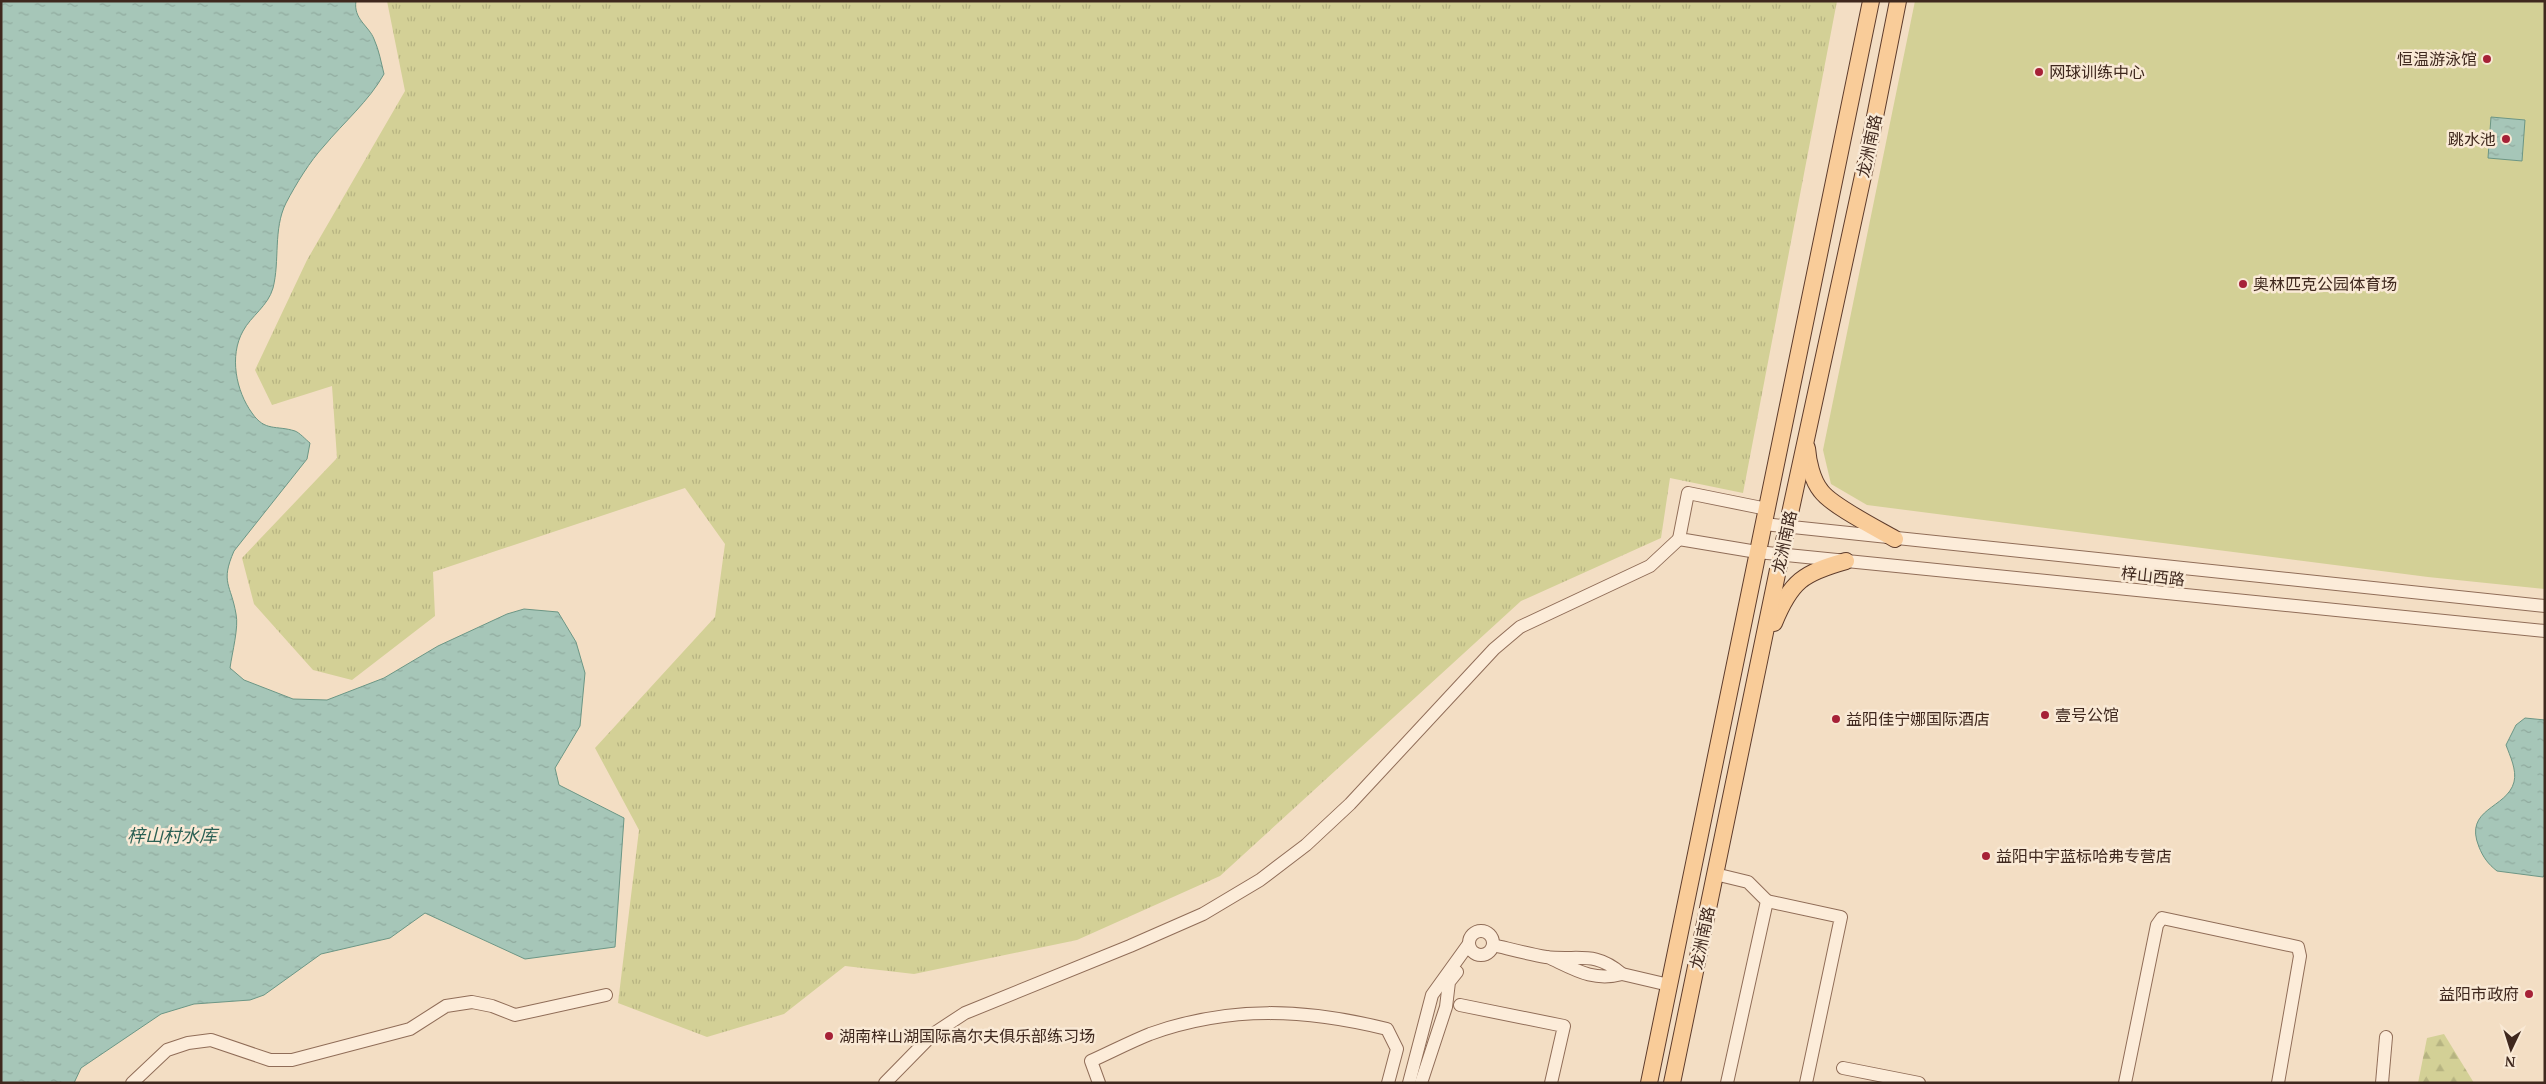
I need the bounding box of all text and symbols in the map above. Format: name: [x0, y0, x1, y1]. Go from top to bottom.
place label: 恒温游泳馆: [2397, 48, 2477, 70]
marker: 恒温游泳馆: [2481, 53, 2493, 65]
place label: 网球训练中心: [2049, 61, 2145, 83]
marker: 网球训练中心: [2033, 66, 2045, 78]
street label: 龙洲南路: [1852, 112, 1886, 180]
place label: 跳水池: [2448, 128, 2496, 150]
marker: 跳水池: [2500, 133, 2512, 145]
place label: 奥林匹克公园体育场: [2253, 273, 2397, 295]
marker: 奥林匹克公园体育场: [2237, 278, 2249, 290]
street label: 龙洲南路: [1767, 508, 1801, 576]
street label: 梓山西路: [2120, 562, 2186, 590]
place label: 壹号公馆: [2055, 704, 2119, 726]
place label: 益阳佳宁娜国际酒店: [1846, 708, 1990, 730]
marker: 壹号公馆: [2039, 709, 2051, 721]
marker: 益阳佳宁娜国际酒店: [1830, 713, 1842, 725]
water label: 梓山村水库: [127, 823, 220, 847]
place label: 益阳中宇蓝标哈弗专营店: [1996, 845, 2172, 867]
marker: 益阳中宇蓝标哈弗专营店: [1980, 850, 1992, 862]
street label: 龙洲南路: [1685, 904, 1719, 972]
place label: 益阳市政府: [2439, 983, 2519, 1005]
marker: 益阳市政府: [2523, 988, 2535, 1000]
north arrow: [2486, 1024, 2536, 1074]
place label: 湖南梓山湖国际高尔夫俱乐部练习场: [839, 1025, 1095, 1047]
marker: 湖南梓山湖国际高尔夫俱乐部练习场: [823, 1030, 835, 1042]
text: N: [2504, 1053, 2516, 1072]

